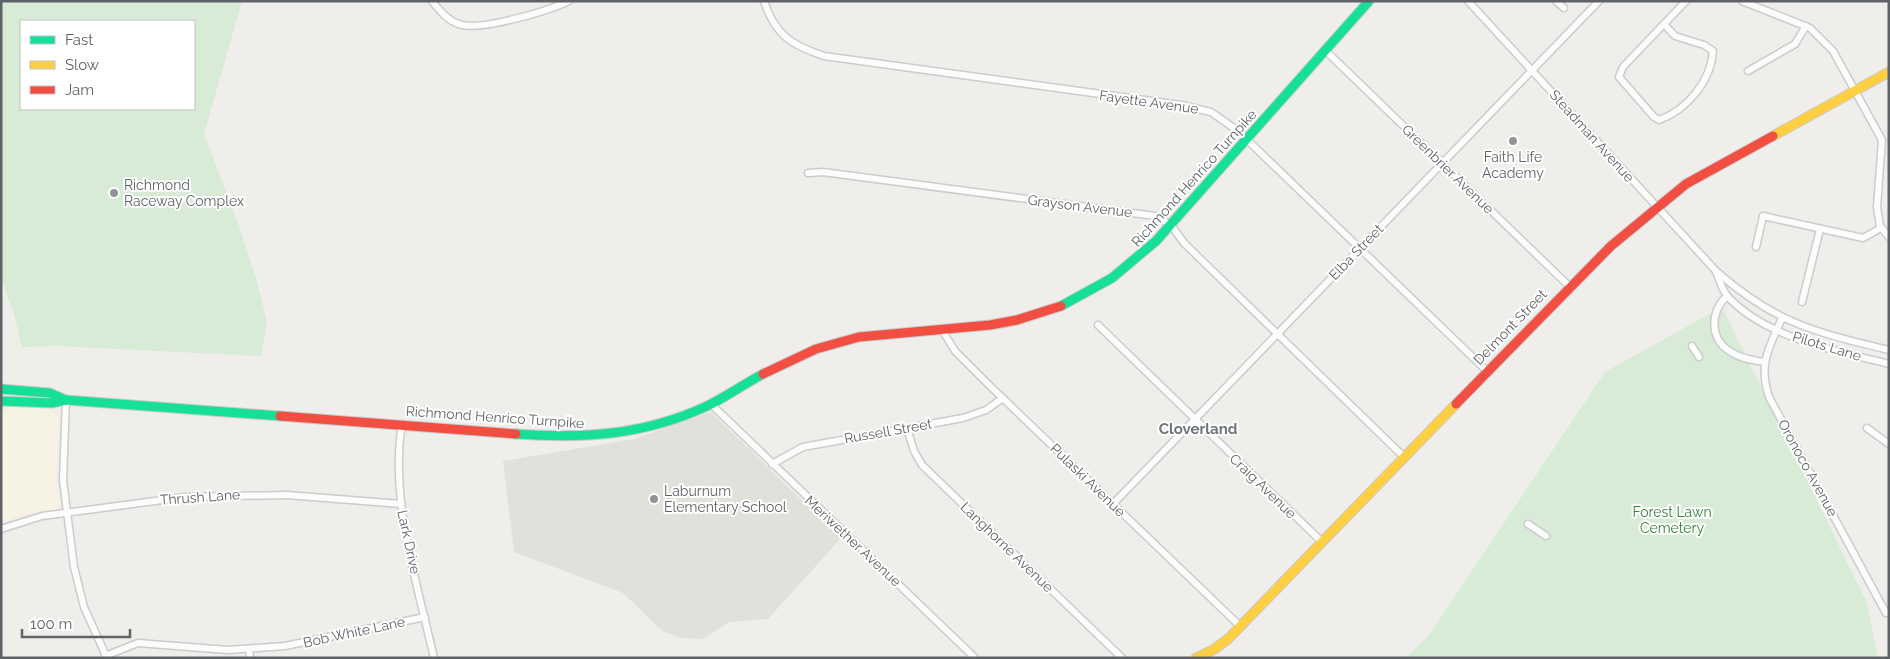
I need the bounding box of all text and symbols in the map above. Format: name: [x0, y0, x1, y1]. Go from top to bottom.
legend: [20, 20, 195, 110]
text: Fast: [65, 31, 93, 49]
text: Slow: [65, 56, 99, 74]
text: Jam: [65, 81, 94, 99]
street label: Fayette Avenue: [1098, 87, 1200, 117]
street label: Steadman Avenue: [1546, 87, 1638, 185]
street label: Richmond Henrico Turnpike: [1128, 106, 1260, 250]
street label: Greenbrier Avenue: [1399, 121, 1497, 217]
marker: Faith Life Academy: [1507, 135, 1519, 147]
place label: Faith Life Academy: [1482, 149, 1544, 181]
place label: Richmond Raceway Complex: [124, 177, 244, 209]
marker: Richmond Raceway Complex: [108, 187, 120, 199]
street label: Grayson Avenue: [1027, 192, 1133, 220]
street label: Elba Street: [1326, 221, 1387, 283]
street label: Delmont Street: [1470, 286, 1550, 368]
street label: Pilots Lane: [1791, 328, 1863, 364]
street label: Richmond Henrico Turnpike: [405, 403, 585, 431]
street label: Russell Street: [843, 415, 933, 447]
street label: Oronoco Avenue: [1775, 417, 1841, 519]
district label: Cloverland: [1159, 420, 1238, 438]
street label: Pulaski Avenue: [1047, 440, 1129, 520]
street label: Craig Avenue: [1226, 450, 1300, 522]
place label: Laburnum Elementary School: [664, 483, 787, 515]
street label: Thrush Lane: [159, 486, 241, 508]
street label: Meriwether Avenue: [802, 492, 904, 590]
marker: Laburnum Elementary School: [648, 493, 660, 505]
street label: Langhorne Avenue: [957, 499, 1057, 595]
park label: Forest Lawn Cemetery: [1632, 504, 1712, 536]
street label: Lark Drive: [394, 508, 424, 576]
scale bar: [22, 606, 130, 638]
street label: Bob White Lane: [302, 613, 406, 651]
text: 100 m: [30, 615, 72, 633]

